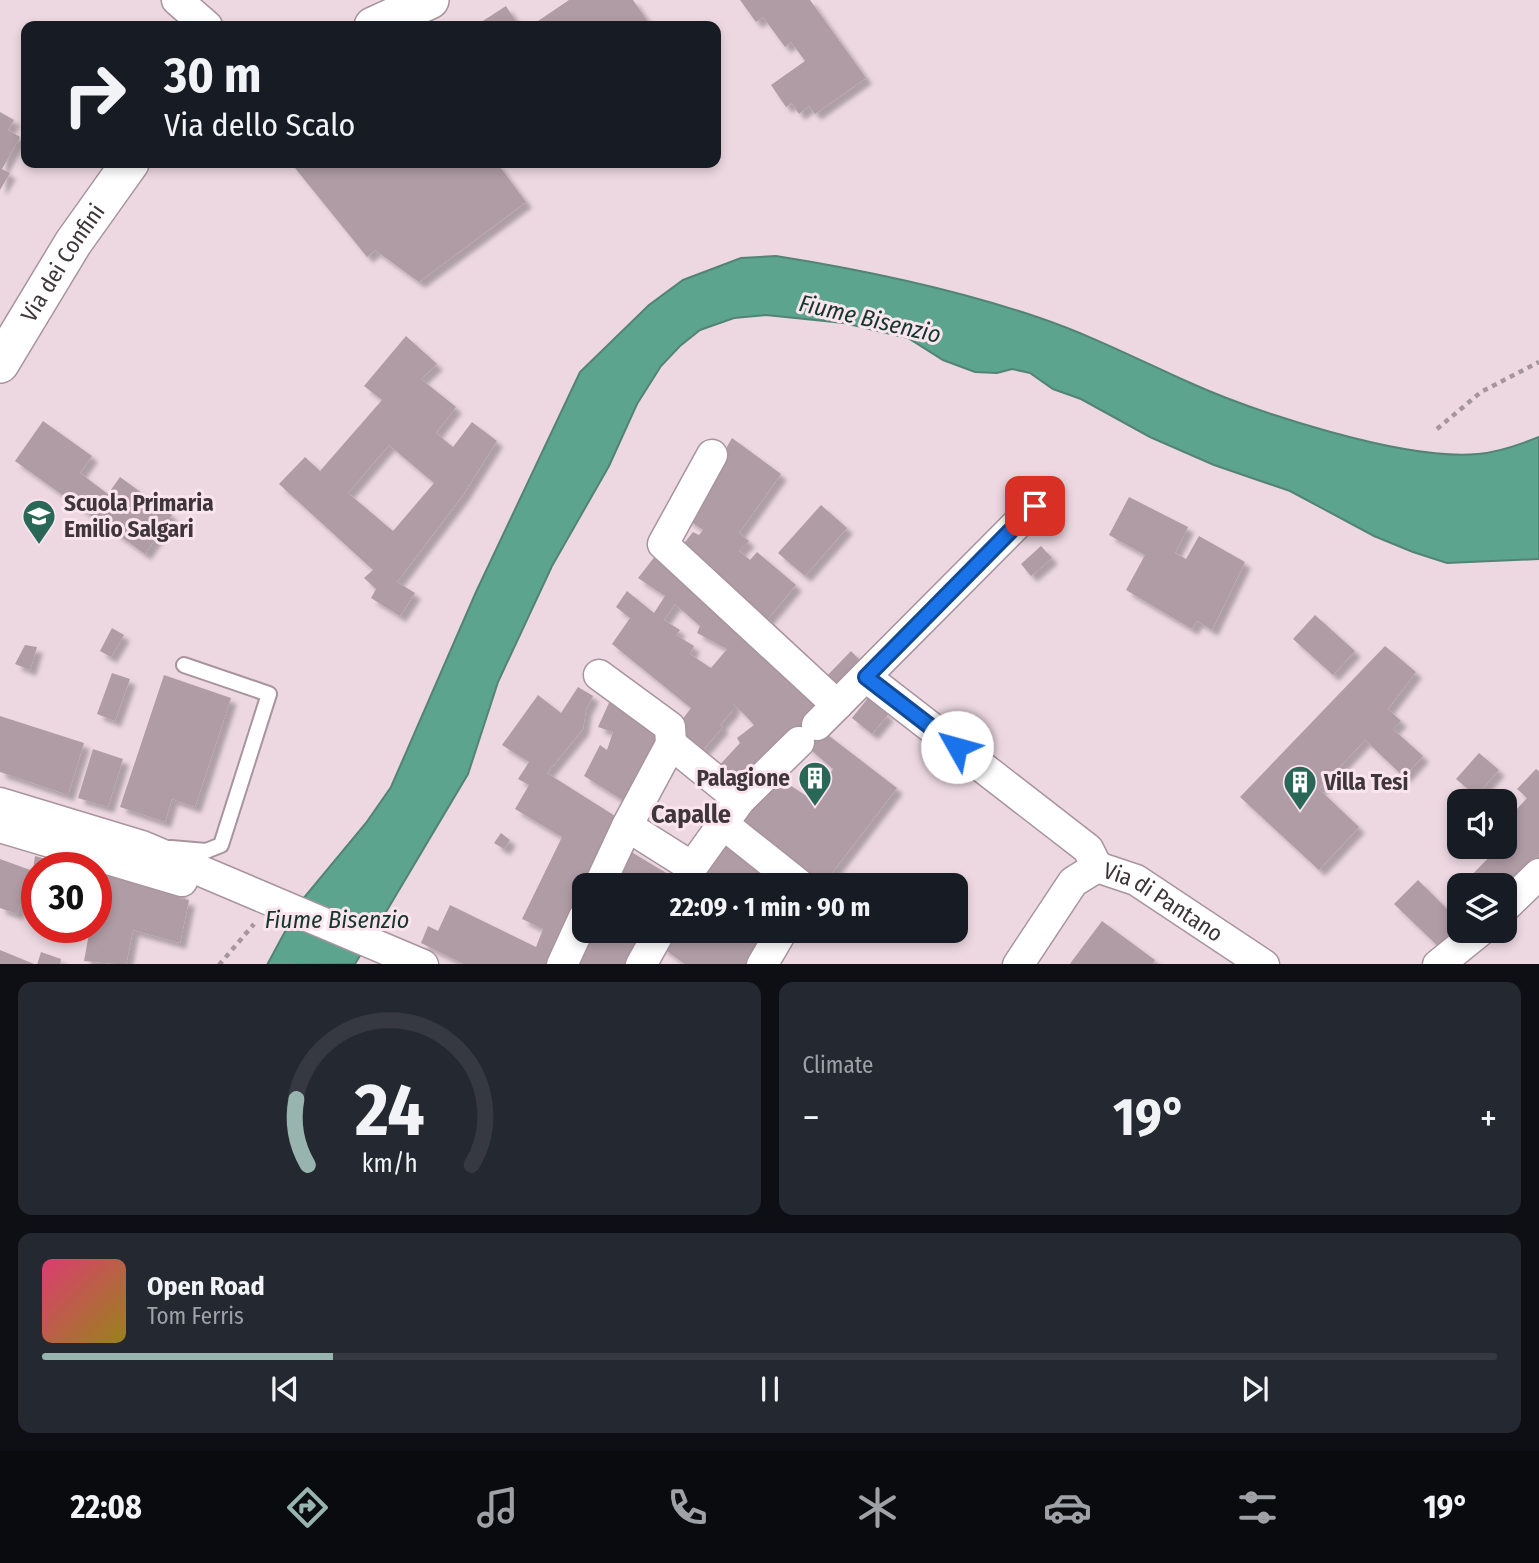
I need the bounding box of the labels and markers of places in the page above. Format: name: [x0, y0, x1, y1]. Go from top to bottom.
pin: [1005, 476, 1065, 536]
place label: Scuola Primaria Emilio Salgari: [64, 489, 214, 543]
school or university icon: Scuola Primaria Emilio Salgari: [20, 497, 58, 546]
building icon: Palagione: [796, 759, 834, 808]
building icon: Villa Tesi: [1281, 763, 1319, 812]
place label: Palagione: [697, 764, 790, 792]
place label: Villa Tesi: [1323, 768, 1408, 796]

